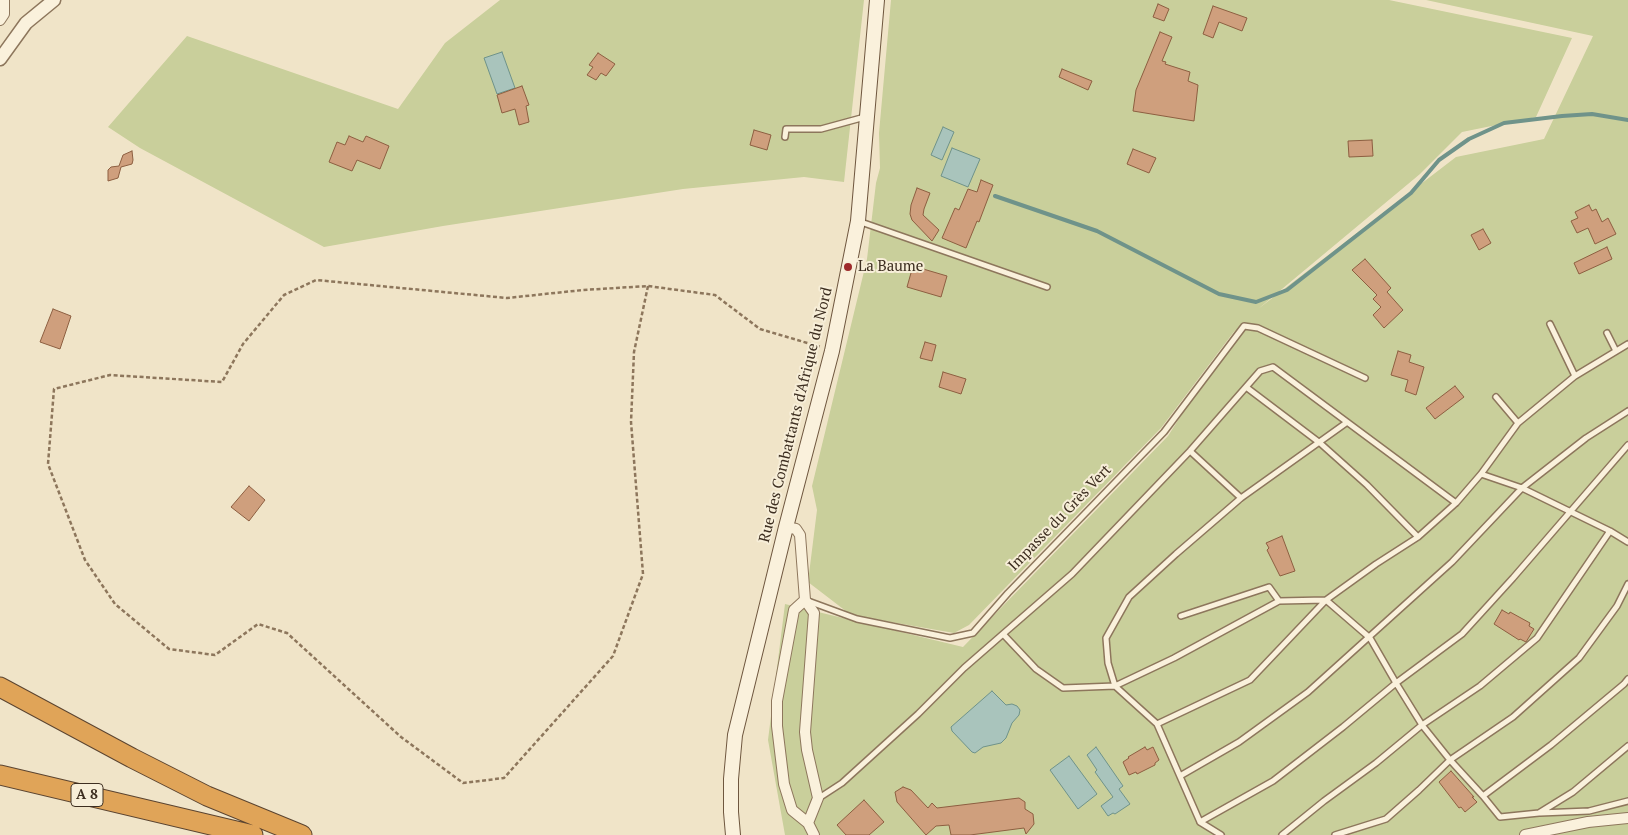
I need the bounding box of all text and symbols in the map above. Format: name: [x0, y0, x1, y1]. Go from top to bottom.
place label: La Baume: [858, 258, 923, 276]
marker: La Baume: [842, 261, 854, 273]
street label: Rue des Combattants d'Afrique du Nord: [756, 286, 836, 544]
street label: Impasse du Grès Vert: [1005, 461, 1115, 575]
road number: A 8: [71, 784, 103, 806]

